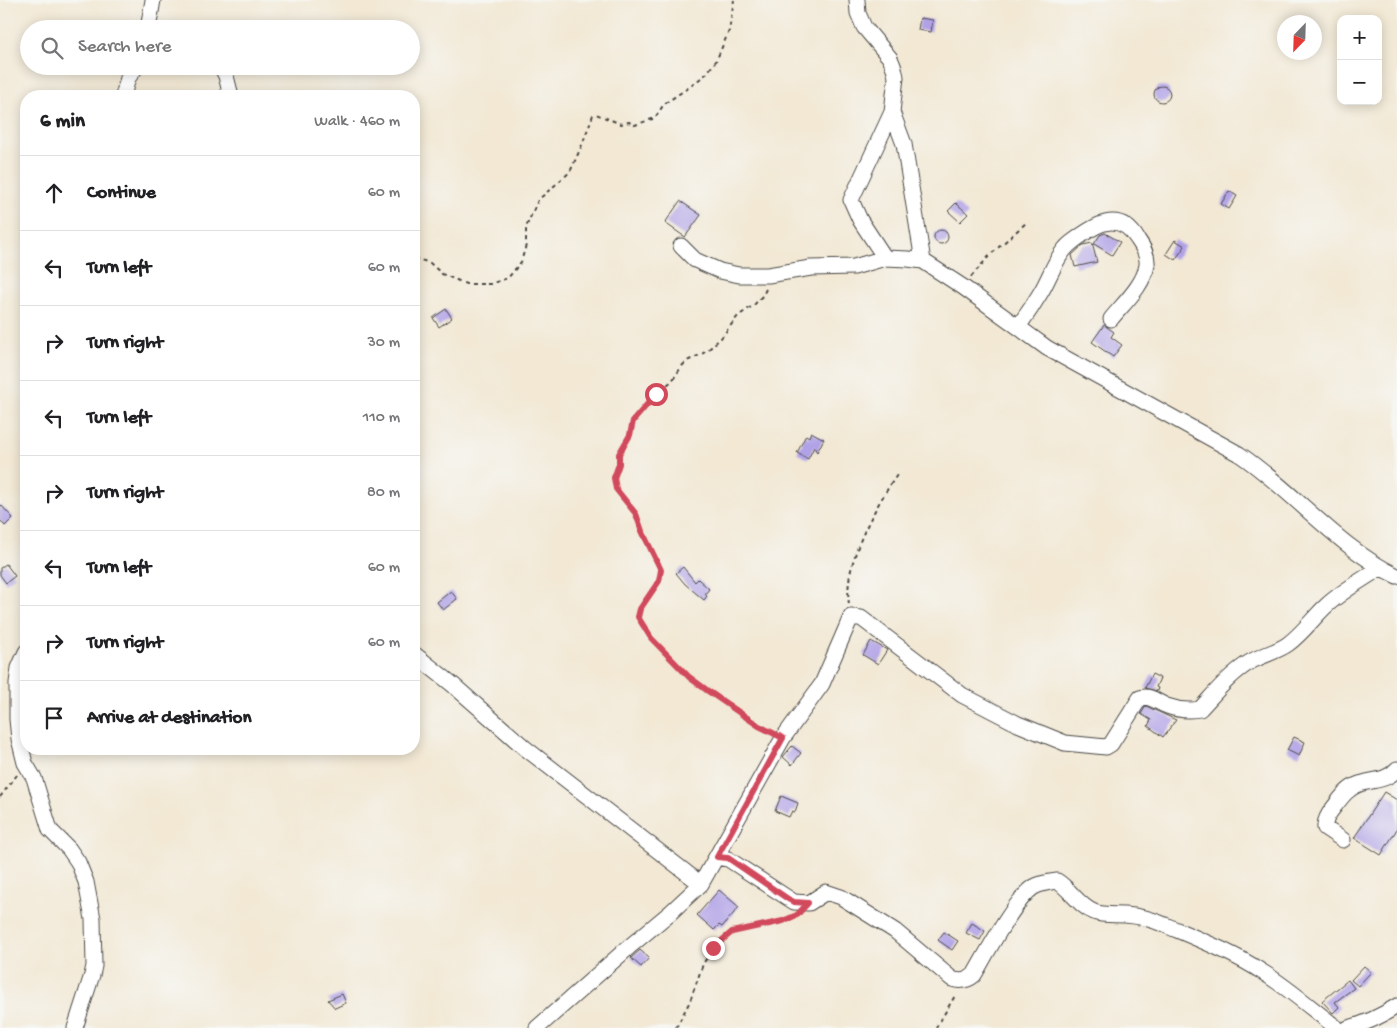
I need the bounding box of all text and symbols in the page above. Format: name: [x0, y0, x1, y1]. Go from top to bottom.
north arrow: [1277, 15, 1322, 60]
map controls: [1337, 15, 1382, 105]
button: +: [1337, 15, 1382, 60]
search box: [20, 20, 420, 75]
icon: search: [38, 34, 66, 62]
text: Search here: [78, 36, 172, 59]
button: −: [1337, 60, 1382, 105]
text: 6 min: [40, 110, 85, 135]
text: Walk · 460 m: [314, 113, 400, 132]
icon: ahead: [40, 179, 68, 207]
text: Continue: [87, 182, 156, 205]
text: 60 m: [368, 184, 400, 203]
icon: left: [40, 254, 68, 282]
text: Turn left: [87, 257, 151, 280]
text: 60 m: [368, 259, 400, 278]
icon: right: [40, 329, 68, 357]
text: Turn right: [87, 332, 163, 355]
text: 30 m: [367, 334, 400, 353]
route start: [645, 383, 668, 406]
icon: left: [40, 404, 68, 432]
text: Turn left: [87, 407, 151, 430]
text: 110 m: [363, 409, 400, 428]
icon: right: [40, 479, 68, 507]
text: Turn right: [87, 482, 163, 505]
text: 80 m: [367, 484, 400, 503]
icon: left: [40, 554, 68, 582]
text: Turn left: [87, 557, 151, 580]
text: 60 m: [368, 559, 400, 578]
icon: right: [40, 629, 68, 657]
text: Turn right: [87, 632, 163, 655]
text: 60 m: [368, 634, 400, 653]
icon: arrive: [40, 704, 68, 732]
text: Arrive at destination: [87, 707, 251, 730]
route end: [702, 937, 725, 960]

